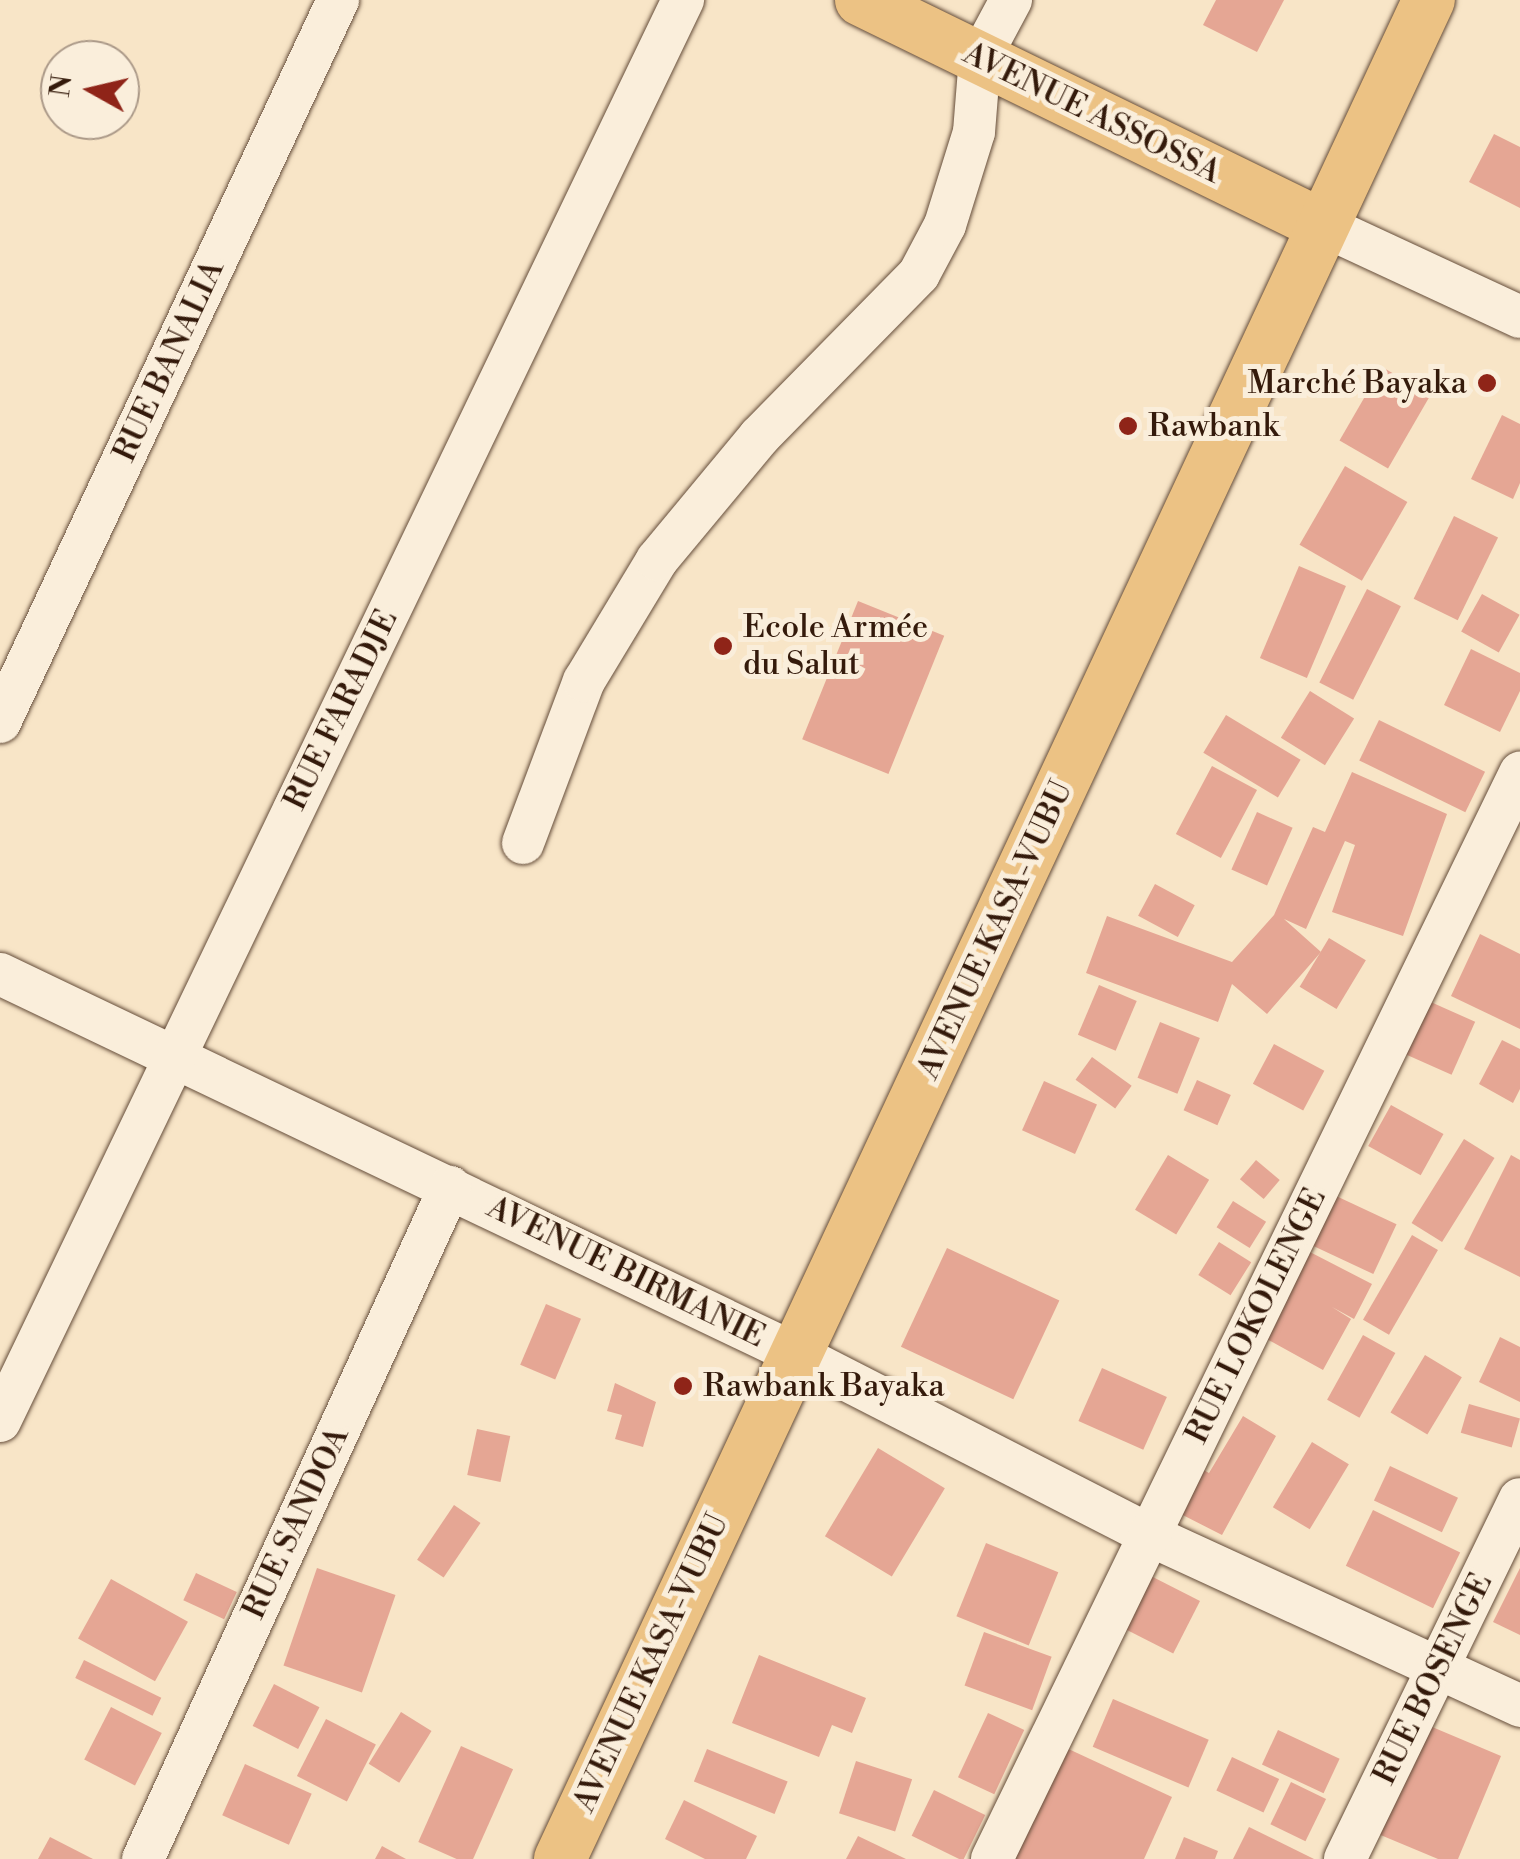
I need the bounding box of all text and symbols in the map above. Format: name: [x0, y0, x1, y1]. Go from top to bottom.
street label: AVENUE ASSOSSA: [957, 34, 1227, 192]
north arrow: [40, 40, 140, 140]
text: N: [43, 73, 81, 99]
street label: RUE BANALIA: [105, 254, 233, 468]
place label: Marché Bayaka: [1247, 364, 1467, 402]
marker: Marché Bayaka: [1476, 372, 1498, 394]
place label: Rawbank: [1148, 407, 1279, 445]
marker: Rawbank: [1117, 415, 1139, 437]
street label: RUE FARADJE: [276, 604, 406, 816]
place label: Ecole Armée du Salut: [743, 609, 928, 684]
marker: Ecole Armée du Salut: [712, 635, 734, 657]
street label: AVENUE KASA-VUBU: [909, 775, 1081, 1085]
street label: RUE LOKOLENGE: [1178, 1182, 1334, 1450]
street label: AVENUE BIRMANIE: [481, 1188, 771, 1356]
place label: Rawbank Bayaka: [703, 1367, 945, 1405]
marker: Rawbank Bayaka: [672, 1375, 694, 1397]
street label: RUE SANDOA: [235, 1421, 357, 1625]
street label: AVENUE KASA-VUBU: [565, 1508, 737, 1818]
street label: RUE BOSENGE: [1365, 1567, 1501, 1791]

